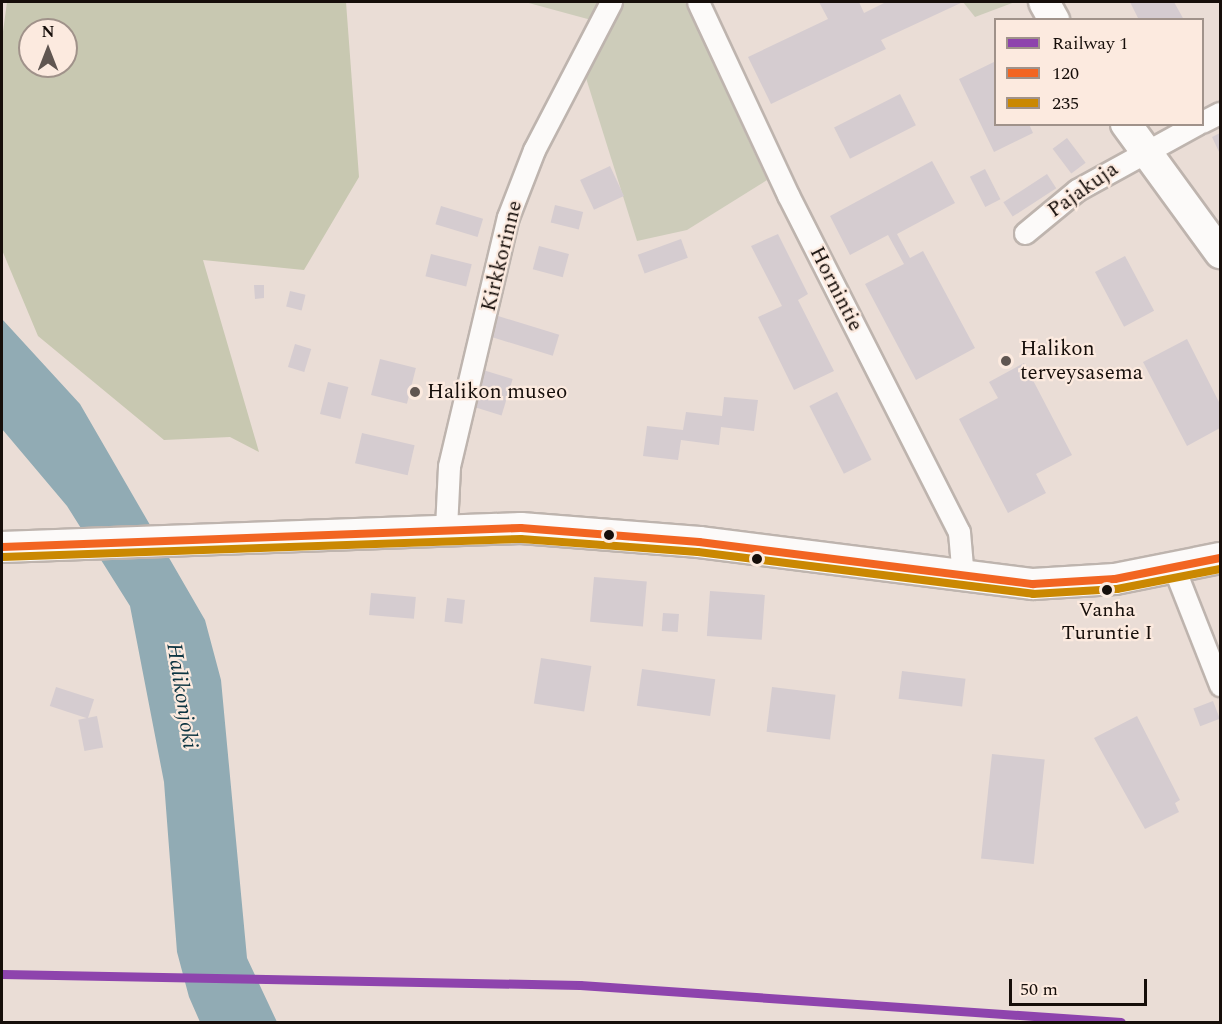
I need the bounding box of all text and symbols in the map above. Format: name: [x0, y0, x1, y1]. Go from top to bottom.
north arrow: [18, 18, 78, 78]
legend: [994, 18, 1204, 126]
text: N: [41, 20, 55, 44]
text: Railway 1: [1052, 30, 1128, 57]
text: 120: [1052, 60, 1079, 87]
text: 235: [1052, 90, 1079, 117]
street label: Pajakuja: [1043, 157, 1123, 223]
street label: Kirkkorinne: [476, 198, 528, 314]
street label: Hornintie: [804, 242, 868, 336]
place label: Halikon terveysasema: [1020, 336, 1143, 386]
marker: Halikon terveysasema: [997, 352, 1015, 370]
place label: Halikon museo: [427, 379, 567, 405]
marker: Halikon museo: [408, 385, 422, 399]
unlabelled marker: [603, 529, 615, 541]
unlabelled marker: [751, 553, 763, 565]
marker: Vanha Turuntie I: [1101, 584, 1113, 596]
place label: Vanha Turuntie I: [1061, 599, 1153, 646]
water label: Halikonjoki: [161, 641, 203, 751]
scale bar: [1012, 967, 1150, 1005]
text: 50 m: [1020, 976, 1058, 1003]

